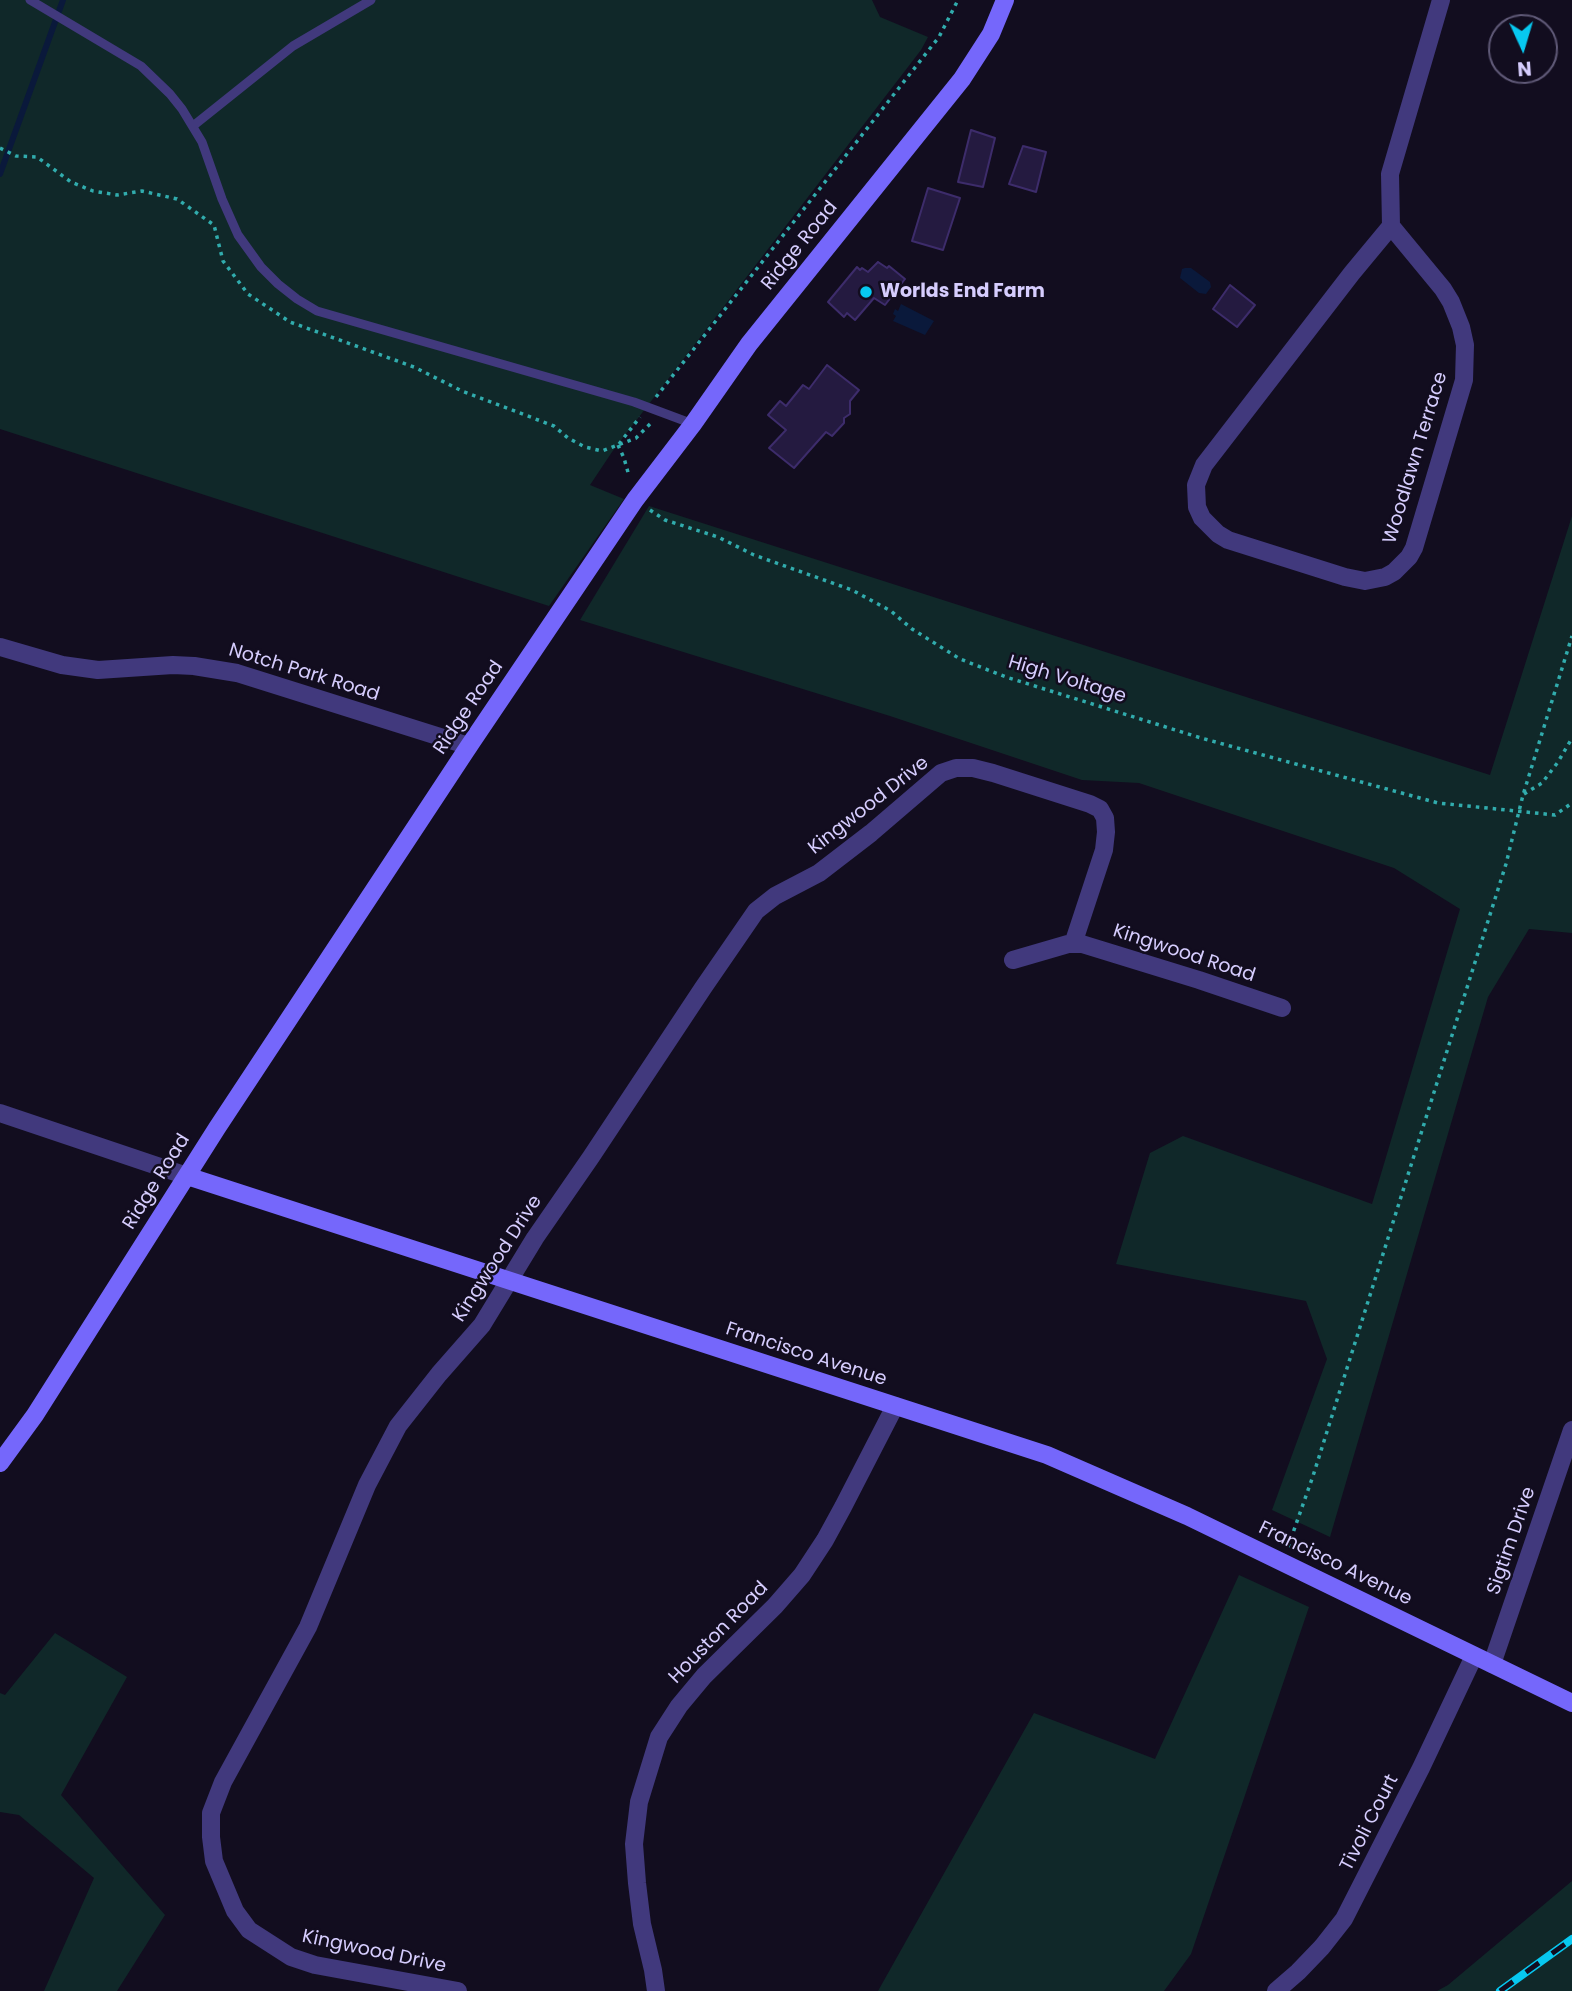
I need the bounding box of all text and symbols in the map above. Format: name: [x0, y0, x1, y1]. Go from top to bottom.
north arrow: [1488, 14, 1558, 84]
text: N: [1516, 54, 1532, 82]
street label: Ridge Road: [757, 197, 843, 295]
place label: Worlds End Farm: [880, 281, 1045, 303]
marker: Worlds End Farm: [858, 284, 874, 300]
street label: Woodlawn Terrace: [1379, 369, 1453, 547]
street label: Notch Park Road: [226, 639, 382, 707]
street label: High Voltage: [1005, 651, 1129, 709]
street label: Ridge Road: [429, 657, 509, 759]
street label: Kingwood Drive: [804, 752, 934, 860]
street label: Kingwood Road: [1110, 920, 1258, 988]
street label: Ridge Road: [119, 1130, 195, 1234]
street label: Kingwood Drive: [449, 1191, 547, 1327]
street label: Francisco Avenue: [723, 1318, 889, 1392]
street label: Sigtim Drive: [1483, 1484, 1541, 1598]
street label: Francisco Avenue: [1255, 1517, 1415, 1611]
street label: Houston Road: [665, 1577, 773, 1689]
street label: Tivoli Court: [1336, 1771, 1404, 1875]
street label: Kingwood Drive: [300, 1926, 448, 1978]

